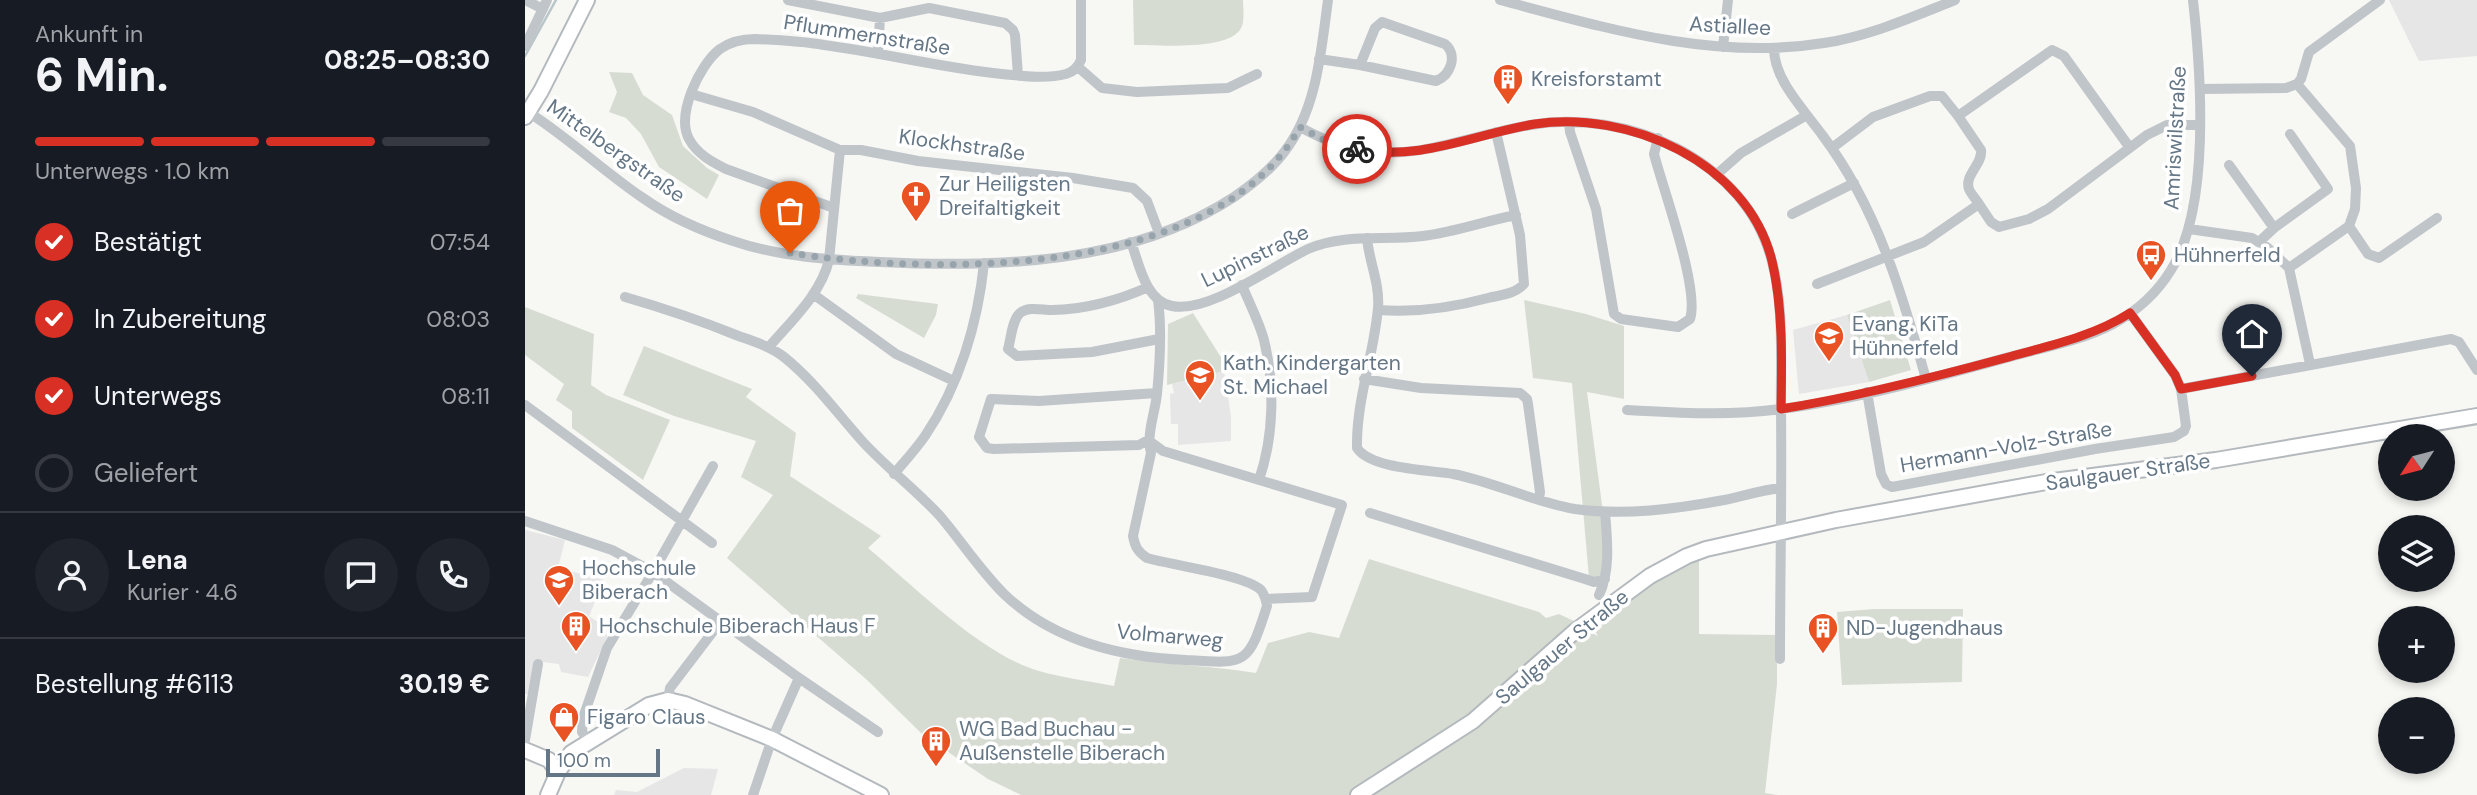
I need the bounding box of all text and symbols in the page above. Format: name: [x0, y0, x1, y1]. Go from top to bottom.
street label: Pflummernstraße: [782, 8, 952, 62]
street label: Astiallee: [1688, 10, 1772, 42]
text: Ankunft in: [35, 19, 143, 49]
text: 08:25–08:30: [324, 43, 490, 77]
text: 6 Min.: [35, 45, 168, 105]
building icon: Kreisforstamt: [1491, 62, 1525, 106]
place label: Kreisforstamt: [1531, 65, 1662, 93]
street label: Amriswilstraße: [2157, 65, 2193, 211]
street label: Mittelbergstraße: [541, 93, 691, 209]
courier: [1322, 114, 1392, 184]
street label: Klockhstraße: [897, 122, 1027, 168]
icon: bike: [1338, 130, 1376, 168]
text: Unterwegs · 1.0 km: [35, 156, 230, 186]
place label: Zur Heiligsten Dreifaltigkeit: [939, 170, 1070, 222]
church icon: Zur Heiligsten Dreifaltigkeit: [899, 179, 933, 223]
pin: [760, 181, 820, 253]
icon: bag: [771, 192, 809, 230]
street label: Lupinstraße: [1197, 218, 1313, 294]
icon: check: [35, 223, 73, 261]
text: Bestätigt: [94, 225, 202, 259]
text: 07:54: [430, 227, 490, 257]
bus stop icon: Hühnerfeld: [2134, 238, 2168, 282]
place label: Hühnerfeld: [2174, 241, 2281, 269]
icon: check: [35, 300, 73, 338]
text: In Zubereitung: [94, 302, 267, 336]
text: 08:03: [426, 304, 490, 334]
pin: [2222, 304, 2282, 376]
place label: Evang. KiTa Hühnerfeld: [1852, 310, 1959, 362]
icon: home: [2233, 315, 2271, 353]
school or university icon: Evang. KiTa Hühnerfeld: [1812, 319, 1846, 363]
place label: Kath. Kindergarten St. Michael: [1223, 349, 1401, 401]
school or university icon: Kath. Kindergarten St. Michael: [1183, 358, 1217, 402]
icon: check: [35, 377, 73, 415]
text: Unterwegs: [94, 379, 222, 413]
text: 08:11: [441, 381, 490, 411]
street label: Hermann-Volz-Straße: [1898, 415, 2114, 479]
north arrow: [2378, 424, 2455, 500]
map controls: [2378, 424, 2455, 774]
street label: Saulgauer Straße: [2044, 447, 2212, 497]
text: Geliefert: [94, 456, 198, 490]
button: layers: [2378, 515, 2455, 592]
button: person: [35, 538, 109, 612]
button: chat: [324, 538, 398, 612]
button: phone: [416, 538, 490, 612]
text: Lena: [127, 543, 188, 577]
place label: Hochschule Biberach: [582, 554, 696, 606]
school or university icon: Hochschule Biberach: [542, 563, 576, 607]
text: Kurier · 4.6: [127, 577, 238, 607]
street label: Saulgauer Straße: [1489, 583, 1635, 711]
button: +: [2378, 606, 2455, 683]
building icon: Hochschule Biberach Haus F: [559, 609, 593, 653]
building icon: ND-Jugendhaus: [1806, 611, 1840, 655]
place label: Hochschule Biberach Haus F: [599, 612, 875, 640]
place label: ND-Jugendhaus: [1846, 614, 2003, 642]
street label: Volmarweg: [1116, 617, 1225, 655]
text: Bestellung #6113: [35, 667, 234, 701]
text: 30.19 €: [399, 667, 490, 701]
button: −: [2378, 697, 2455, 774]
shop icon: Figaro Claus: [547, 700, 581, 744]
place label: Figaro Claus: [587, 703, 706, 731]
place label: WG Bad Buchau - Außenstelle Biberach: [959, 715, 1165, 767]
building icon: WG Bad Buchau - Außenstelle Biberach: [919, 724, 953, 768]
scale bar: [546, 746, 660, 778]
text: 100 m: [557, 748, 611, 773]

